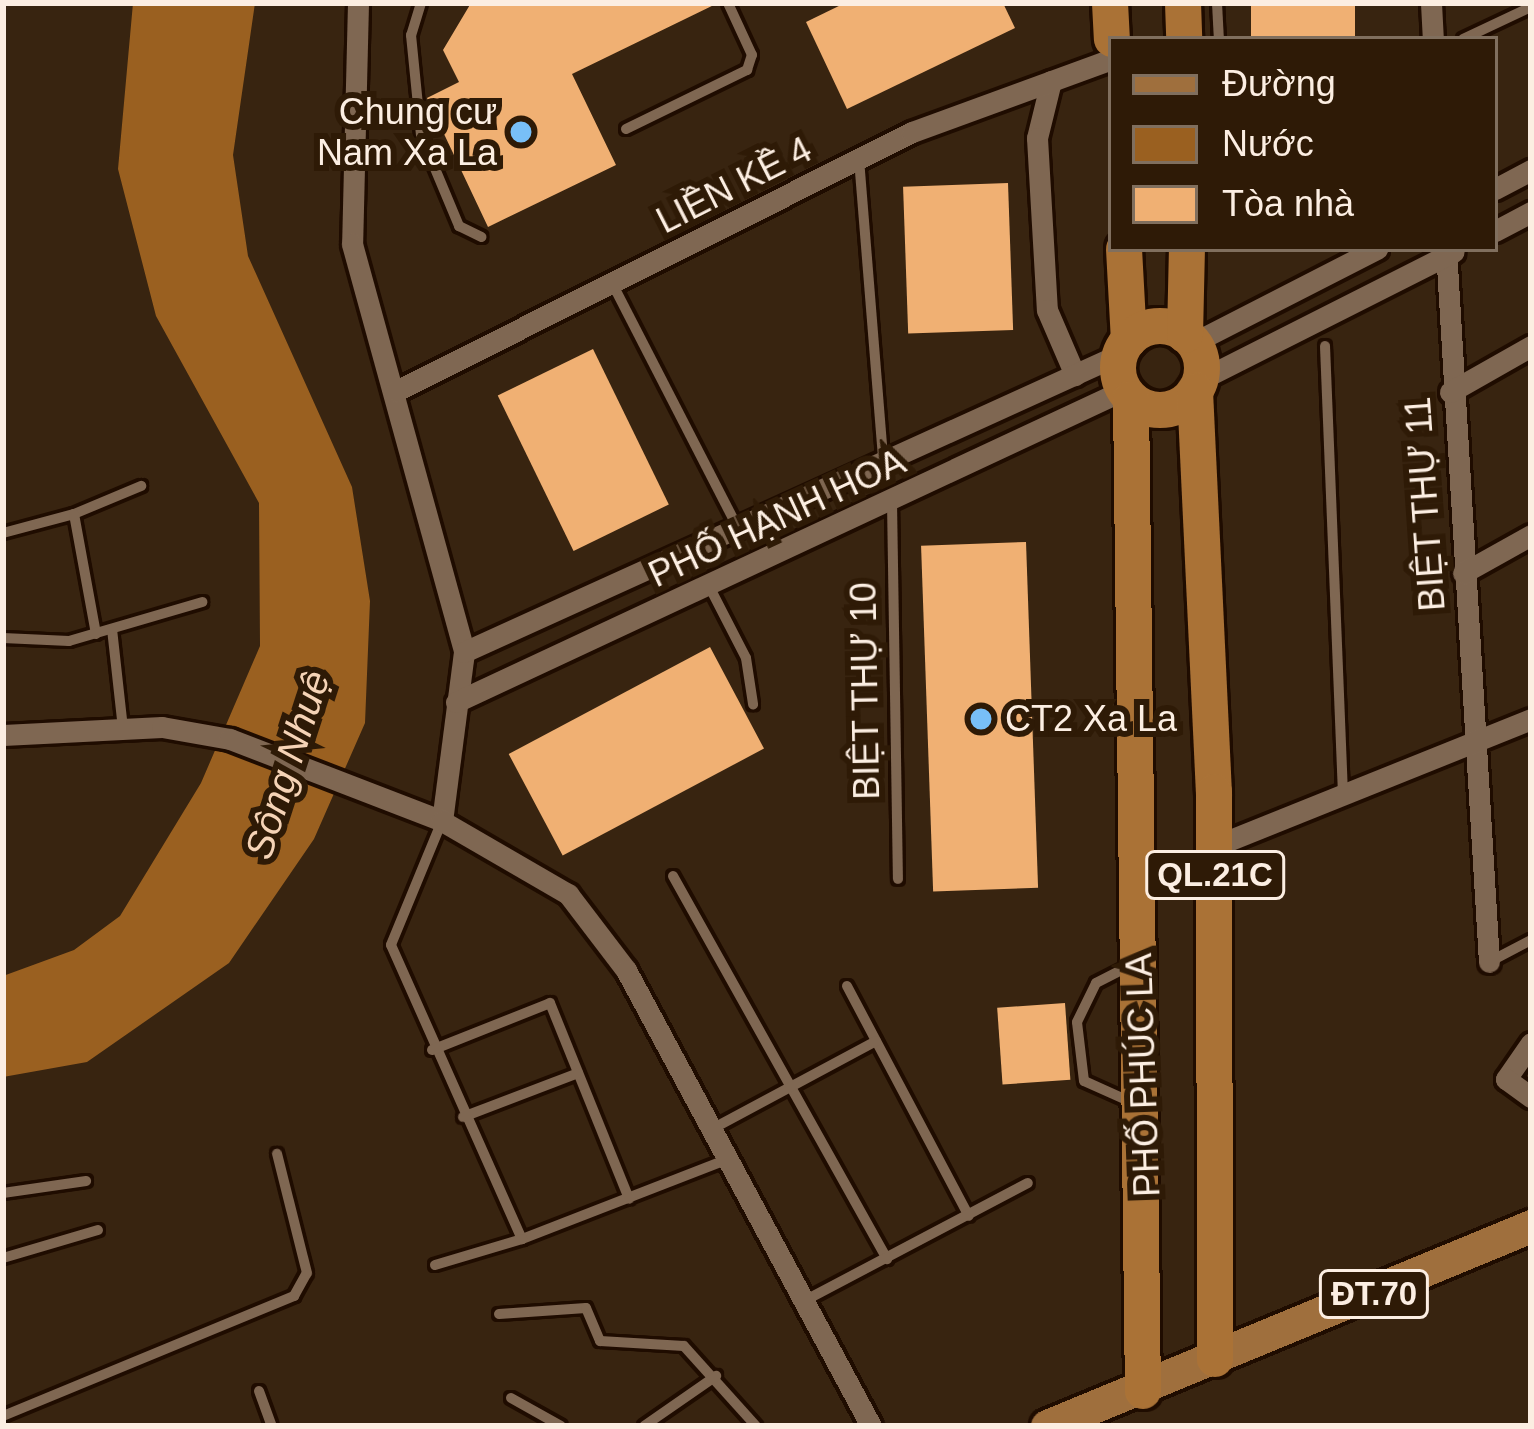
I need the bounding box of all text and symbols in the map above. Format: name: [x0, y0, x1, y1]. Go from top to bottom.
legend: [1108, 36, 1498, 252]
text: Đường: [1222, 63, 1336, 104]
place label: Chung cư Nam Xa La: [317, 89, 497, 174]
marker: Chung cư Nam Xa La: [508, 119, 534, 145]
text: Nước: [1222, 123, 1314, 164]
street label: LIỀN KỀ 4: [649, 128, 819, 242]
text: Tòa nhà: [1222, 183, 1354, 224]
street label: BIỆT THỰ 11: [1396, 395, 1454, 613]
street label: PHỐ HẠNH HOA: [642, 440, 912, 596]
street label: BIỆT THỰ 10: [841, 581, 889, 801]
water label: Sông Nhuệ: [236, 665, 340, 865]
place label: CT2 Xa La: [1005, 697, 1177, 741]
marker: CT2 Xa La: [968, 706, 994, 732]
road number: QL.21C: [1143, 848, 1287, 902]
street label: PHỐ PHÚC LA: [1117, 952, 1169, 1198]
road number: ĐT.70: [1317, 1267, 1431, 1321]

